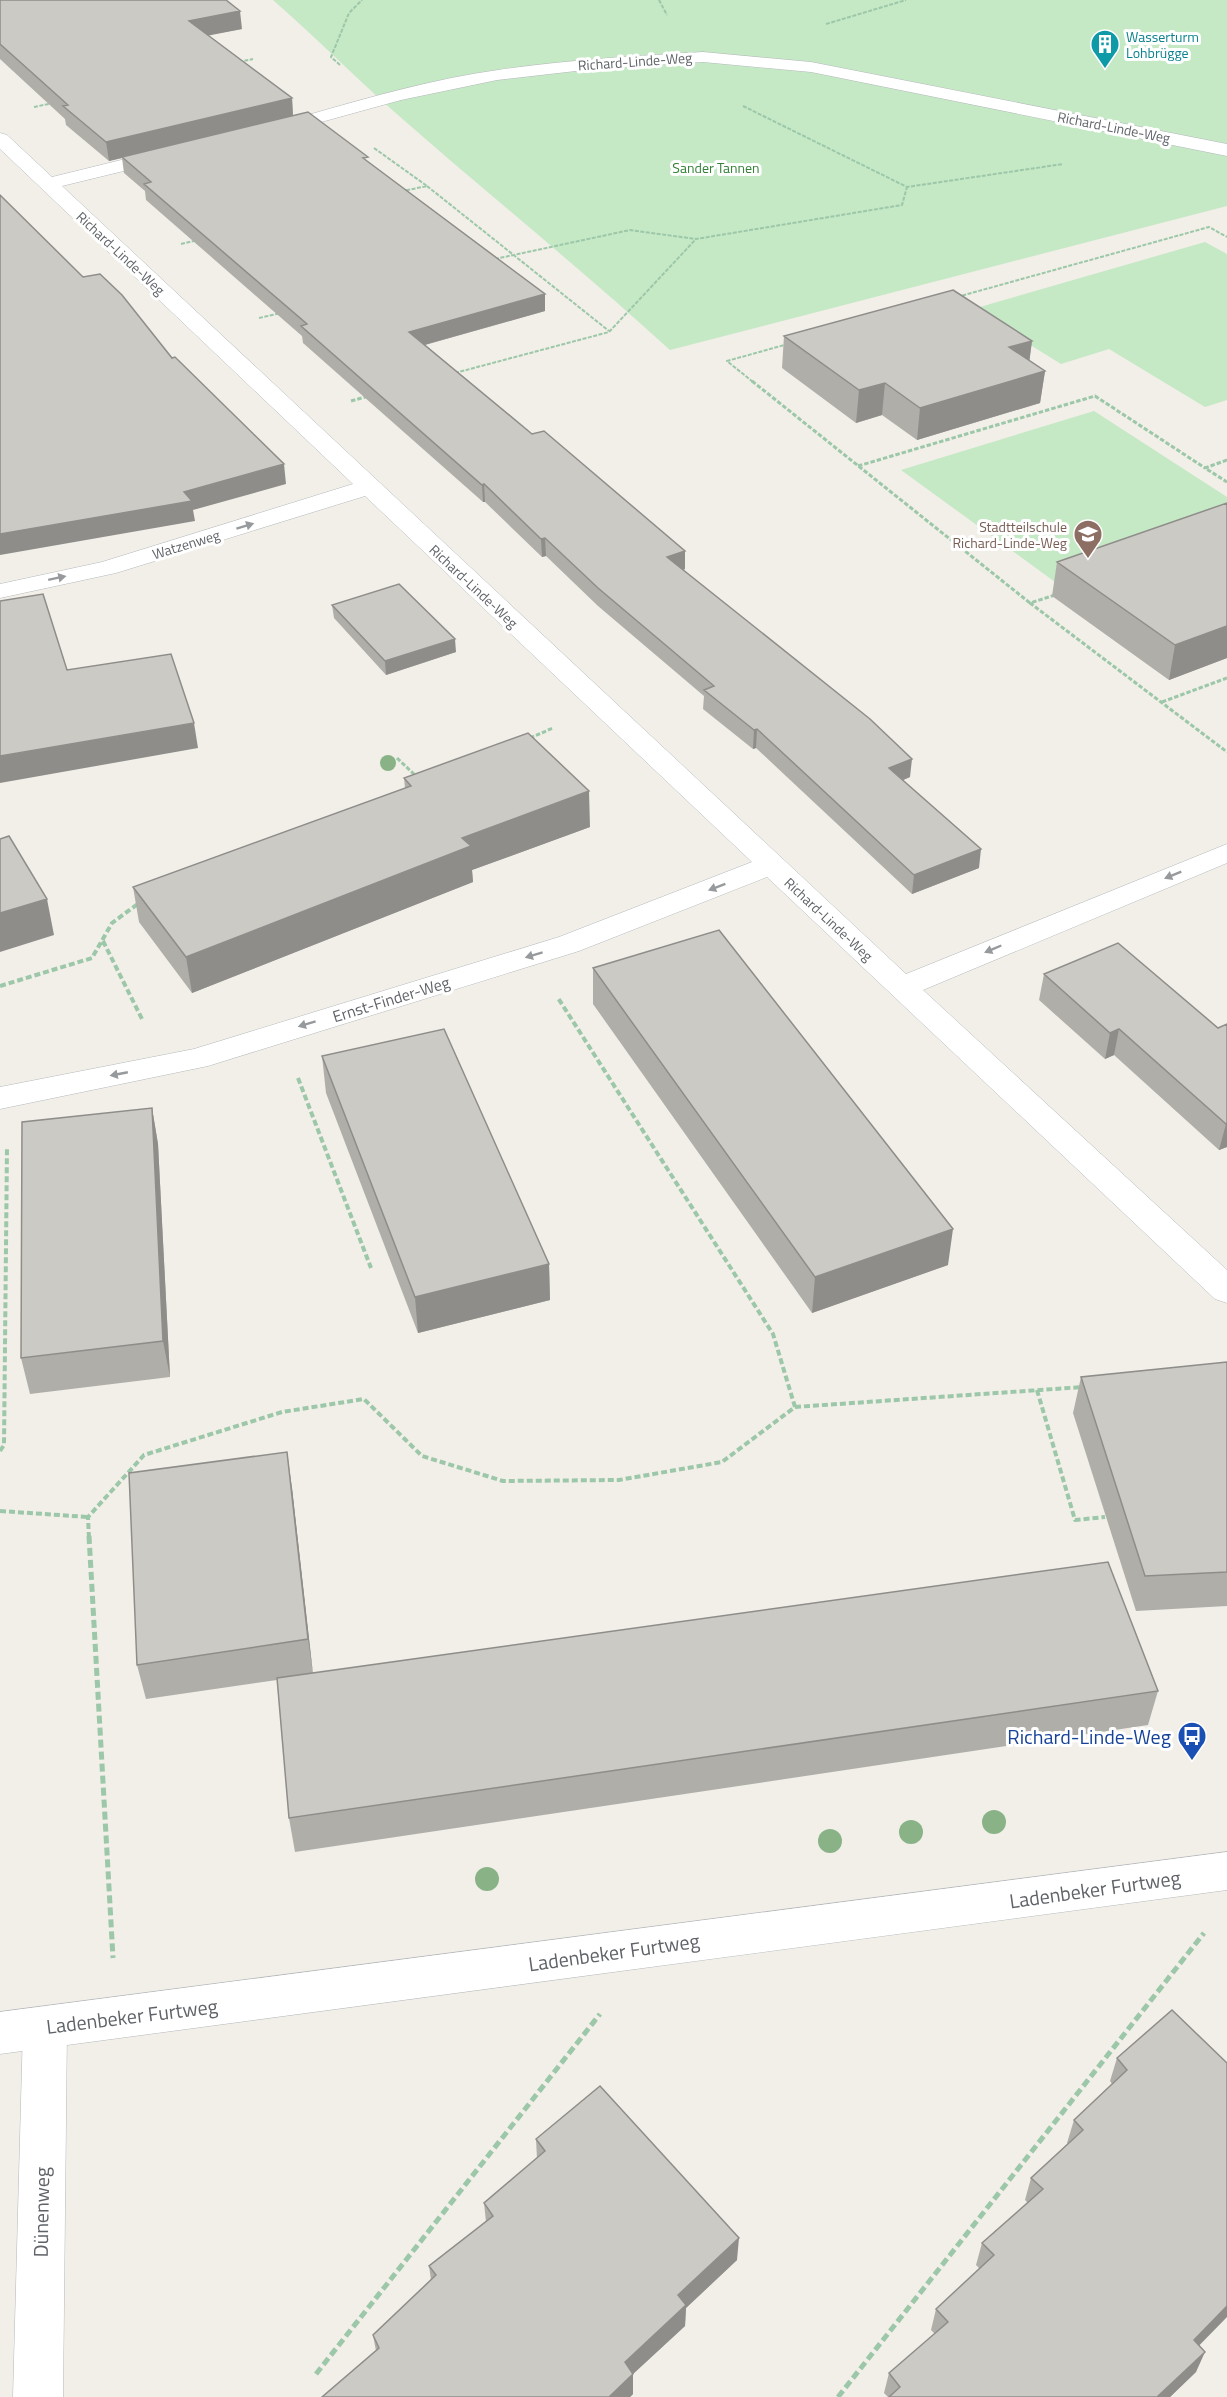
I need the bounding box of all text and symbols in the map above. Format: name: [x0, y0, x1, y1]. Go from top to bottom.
place label: Wasserturm Lohbrügge: [1126, 26, 1199, 63]
building icon: Wasserturm Lohbrügge: [1089, 28, 1121, 70]
street label: Richard-Linde-Weg: [577, 47, 693, 75]
street label: Richard-Linde-Weg: [1056, 106, 1172, 148]
park label: Sander Tannen: [672, 157, 760, 178]
street label: Richard-Linde-Weg: [72, 206, 170, 300]
place label: Stadtteilschule Richard-Linde-Weg: [952, 516, 1067, 553]
school or university icon: Stadtteilschule Richard-Linde-Weg: [1072, 518, 1104, 560]
one-way arrow: [236, 521, 254, 530]
street label: Watzenweg: [150, 524, 222, 564]
street label: Richard-Linde-Weg: [425, 539, 523, 633]
one-way arrow: [48, 573, 66, 583]
one-way arrow: [1164, 871, 1182, 880]
street label: Richard-Linde-Weg: [780, 872, 878, 966]
one-way arrow: [707, 882, 725, 892]
one-way arrow: [983, 944, 1001, 954]
one-way arrow: [525, 951, 543, 960]
street label: Ernst-Finder-Weg: [329, 970, 453, 1028]
one-way arrow: [298, 1020, 316, 1029]
one-way arrow: [110, 1070, 129, 1079]
bus stop icon: Richard-Linde-Weg: [1176, 1720, 1208, 1762]
place label: Richard-Linde-Weg: [1007, 1721, 1171, 1752]
street label: Ladenbeker Furtweg: [1007, 1862, 1183, 1916]
street label: Ladenbeker Furtweg: [526, 1925, 702, 1979]
street label: Ladenbeker Furtweg: [44, 1990, 220, 2042]
street label: Dünenweg: [25, 2166, 57, 2258]

